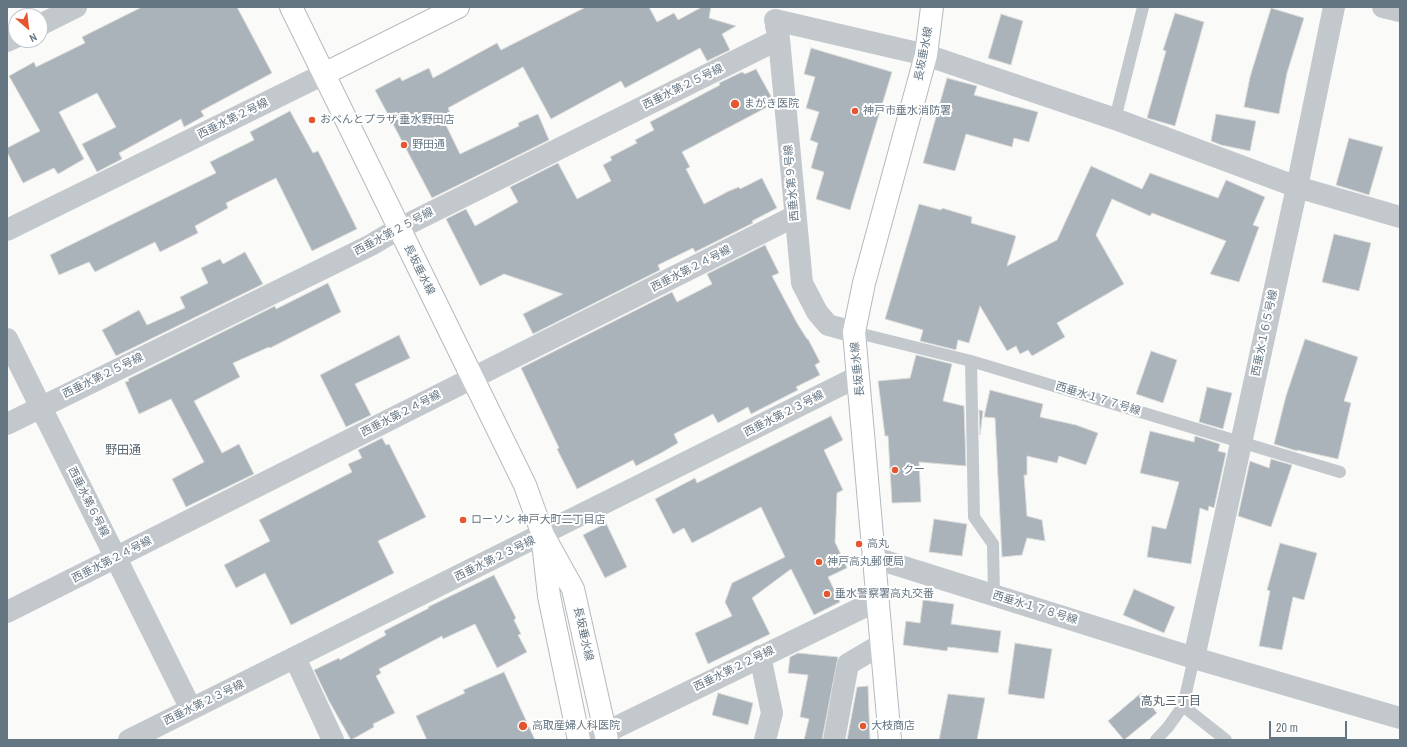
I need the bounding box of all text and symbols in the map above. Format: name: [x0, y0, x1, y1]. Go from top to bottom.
north arrow: [8, 8, 48, 48]
street label: 長坂垂水線: [912, 26, 936, 82]
text: N: [27, 30, 39, 45]
street label: 西垂水第２５号線: [641, 62, 725, 112]
street label: 西垂水第２号線: [196, 96, 270, 142]
place label: まがき医院: [744, 97, 799, 111]
marker: まがき医院: [729, 98, 741, 110]
place label: 神戸市垂水消防署: [863, 104, 951, 118]
marker: 神戸市垂水消防署: [850, 106, 860, 116]
place label: おべんとプラザ 垂水野田店: [320, 113, 455, 127]
marker: おべんとプラザ 垂水野田店: [307, 115, 317, 125]
place label: 野田通: [412, 138, 445, 152]
marker: 野田通: [399, 140, 409, 150]
street label: 西垂水第９号線: [782, 144, 802, 222]
street label: 西垂水第２５号線: [352, 206, 436, 258]
street label: 長坂垂水線: [401, 243, 437, 297]
street label: 西垂水第２４号線: [649, 243, 733, 295]
street label: 西垂水１６５号線: [1249, 289, 1281, 377]
street label: 長坂垂水線: [849, 341, 867, 397]
street label: 西垂水第２５号線: [61, 351, 145, 401]
street label: 西垂水１７７号線: [1054, 380, 1142, 418]
street label: 西垂水第２４号線: [359, 388, 443, 440]
street label: 西垂水第２３号線: [742, 388, 826, 440]
district label: 野田通: [105, 444, 141, 458]
place label: クー: [903, 463, 925, 477]
street label: 西垂水第６号線: [65, 465, 111, 539]
marker: クー: [890, 465, 900, 475]
place label: ローソン 神戸大町二丁目店: [471, 513, 606, 527]
marker: ローソン 神戸大町二丁目店: [458, 515, 468, 525]
street label: 西垂水第２４号線: [70, 534, 154, 586]
street label: 西垂水第２３号線: [453, 534, 537, 584]
place label: 高丸: [867, 537, 889, 551]
marker: 高丸: [854, 539, 864, 549]
place label: 神戸高丸郵便局: [827, 555, 904, 569]
marker: 神戸高丸郵便局: [814, 557, 824, 567]
place label: 垂水警察署高丸交番: [835, 587, 934, 601]
marker: 垂水警察署高丸交番: [822, 589, 832, 599]
street label: 西垂水１７８号線: [991, 589, 1079, 627]
street label: 長坂垂水線: [570, 606, 596, 662]
street label: 西垂水第２２号線: [692, 644, 776, 694]
street label: 西垂水第２３号線: [162, 678, 246, 728]
district label: 高丸三丁目: [1141, 695, 1201, 709]
scale bar: [1271, 713, 1349, 739]
place label: 高取産婦人科医院: [532, 719, 620, 733]
place label: 大枝商店: [871, 719, 915, 733]
marker: 高取産婦人科医院: [517, 720, 529, 732]
text: 20 m: [1276, 720, 1298, 736]
marker: 大枝商店: [858, 721, 868, 731]

